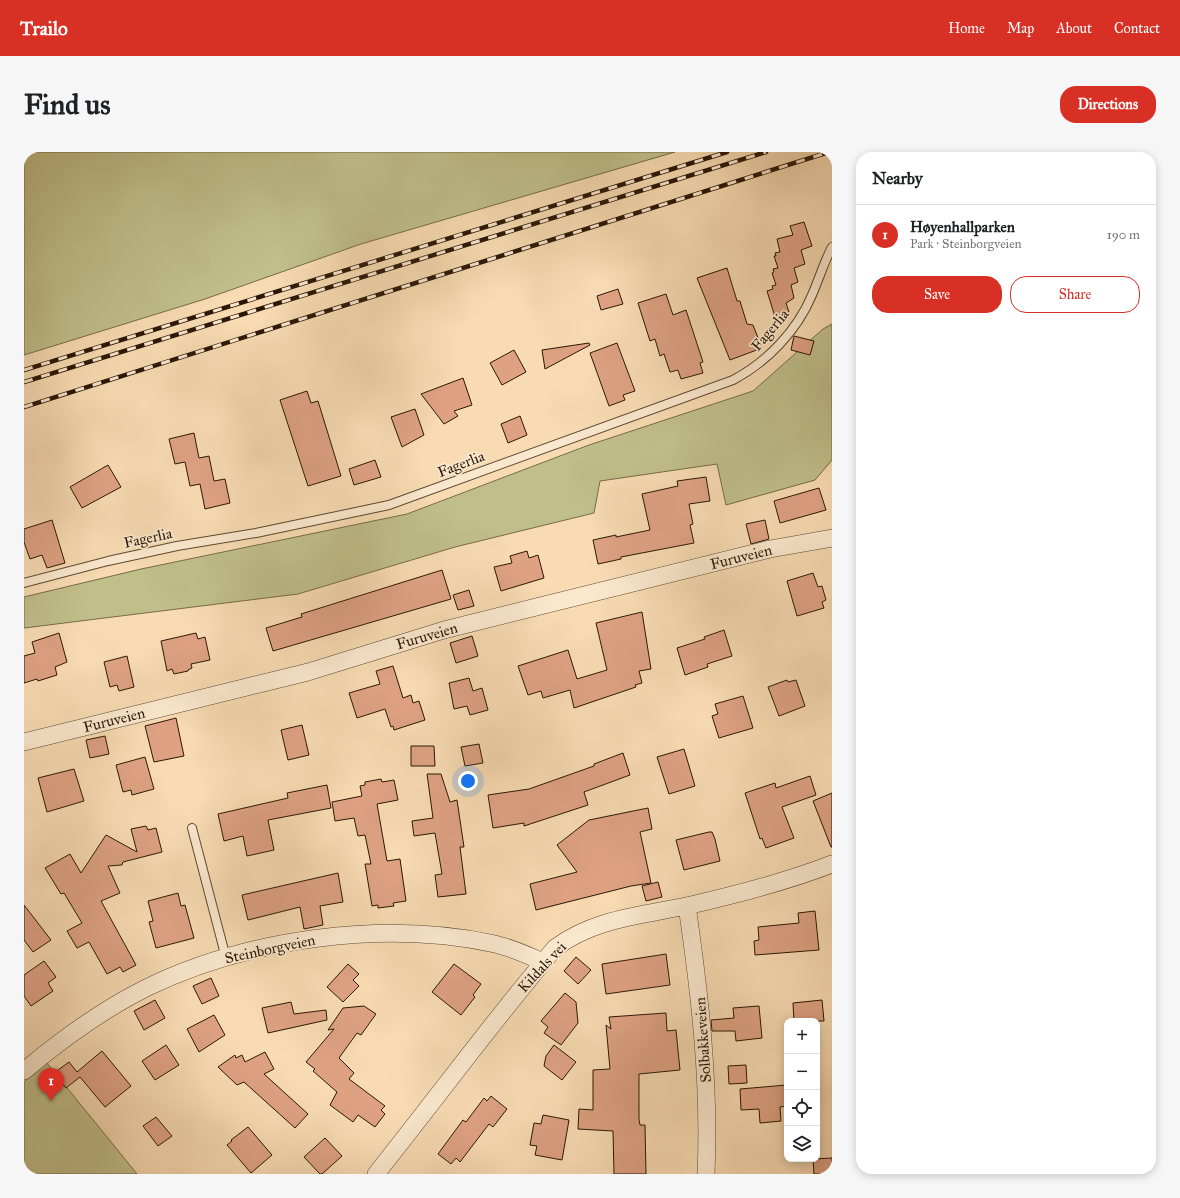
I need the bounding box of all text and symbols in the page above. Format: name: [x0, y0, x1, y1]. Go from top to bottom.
text: Trailo: [20, 17, 68, 40]
text: Home: [948, 20, 985, 37]
text: Map: [1007, 20, 1034, 37]
text: About: [1056, 20, 1092, 37]
text: Contact: [1114, 20, 1160, 37]
button: Directions: [1060, 86, 1156, 123]
text: Find us: [24, 87, 110, 122]
text: Nearby: [872, 168, 923, 189]
text: Høyenhallparken: [910, 218, 1015, 236]
text: 1: [882, 227, 888, 243]
text: 190 m: [1107, 227, 1140, 243]
text: Park · Steinborgveien: [910, 236, 1022, 252]
button: Save: [872, 276, 1002, 313]
button: Share: [1010, 276, 1140, 313]
street label: Fagerlia: [747, 305, 793, 355]
street label: Fagerlia: [435, 447, 488, 481]
street label: Fagerlia: [122, 524, 175, 552]
street label: Furuveien: [708, 541, 774, 573]
street label: Furuveien: [394, 619, 460, 653]
street label: Furuveien: [81, 704, 147, 736]
your location: [458, 771, 478, 791]
street label: Steinborgveien: [223, 931, 317, 967]
street label: Kildals vei: [514, 938, 570, 996]
street label: Solbakkeveien: [691, 997, 715, 1083]
map controls: [784, 1018, 820, 1162]
button: +: [784, 1018, 820, 1054]
button: −: [784, 1054, 820, 1090]
pin: 1: [38, 1068, 64, 1101]
button: locate: [784, 1090, 820, 1126]
button: layers: [784, 1126, 820, 1162]

